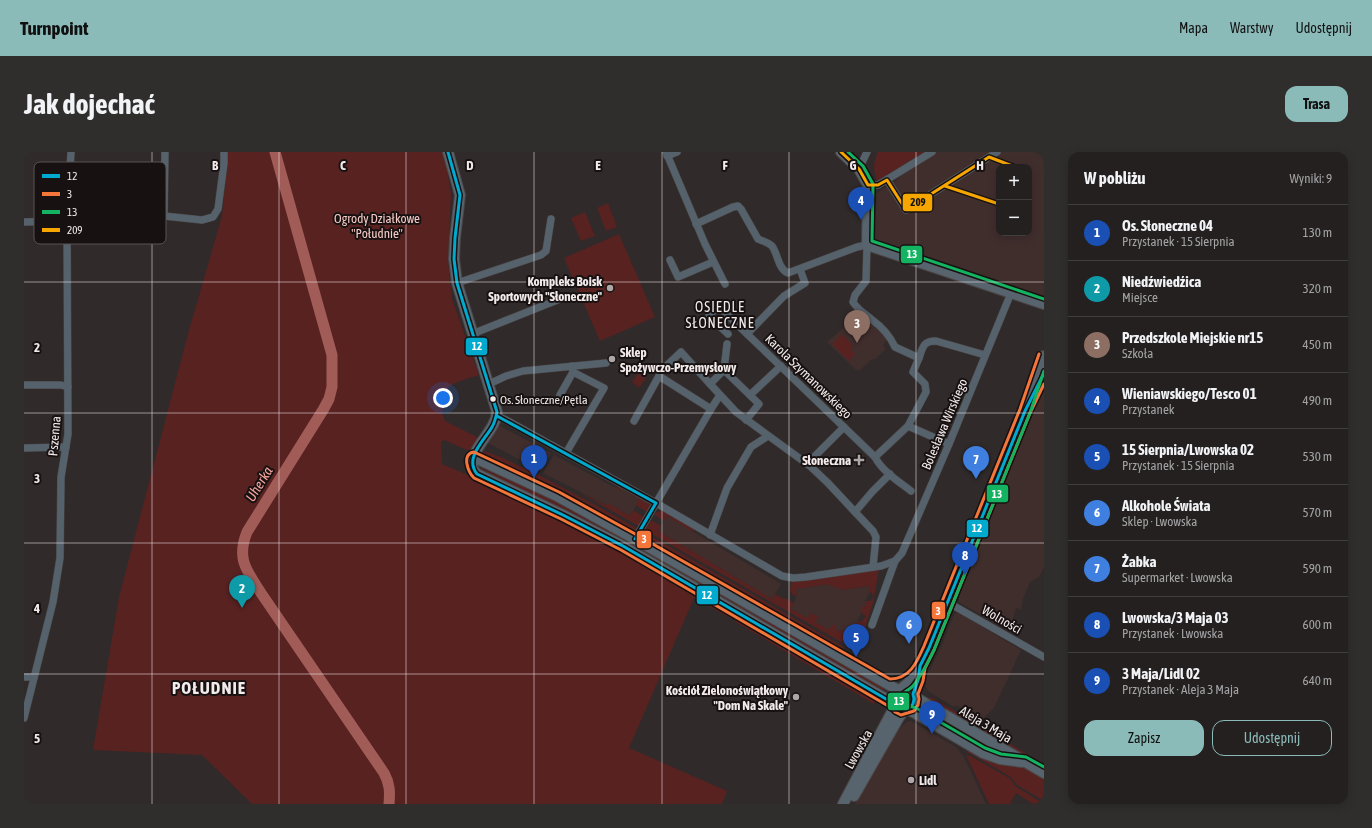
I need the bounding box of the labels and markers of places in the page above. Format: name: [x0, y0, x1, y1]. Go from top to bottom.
pin: 4: [848, 187, 874, 220]
place label: Kompleks Boisk Sportowych "Słoneczne": [488, 274, 603, 304]
marker: Kompleks Boisk Sportowych "Słoneczne": [605, 283, 615, 293]
pin: 3: [844, 310, 870, 343]
place label: Sklep Spożywczo-Przemysłowy: [620, 345, 737, 375]
marker: Sklep Spożywczo-Przemysłowy: [607, 354, 617, 364]
place label: Os. Słoneczne/Pętla: [500, 393, 587, 407]
marker: Os. Słoneczne/Pętla: [488, 394, 498, 404]
pin: 1: [521, 445, 547, 478]
pin: 7: [963, 446, 989, 479]
place label: Słoneczna: [802, 453, 851, 468]
marker: Słoneczna: [854, 455, 864, 465]
pin: 8: [952, 542, 978, 575]
pin: 2: [229, 575, 255, 608]
pin: 6: [896, 611, 922, 644]
pin: 5: [843, 624, 869, 657]
place label: Kościół Zielonoświątkowy "Dom Na Skale": [666, 683, 789, 713]
marker: Kościół Zielonoświątkowy "Dom Na Skale": [791, 692, 801, 702]
pin: 9: [919, 701, 945, 734]
place label: Lidl: [919, 773, 937, 788]
marker: Lidl: [906, 775, 916, 785]

